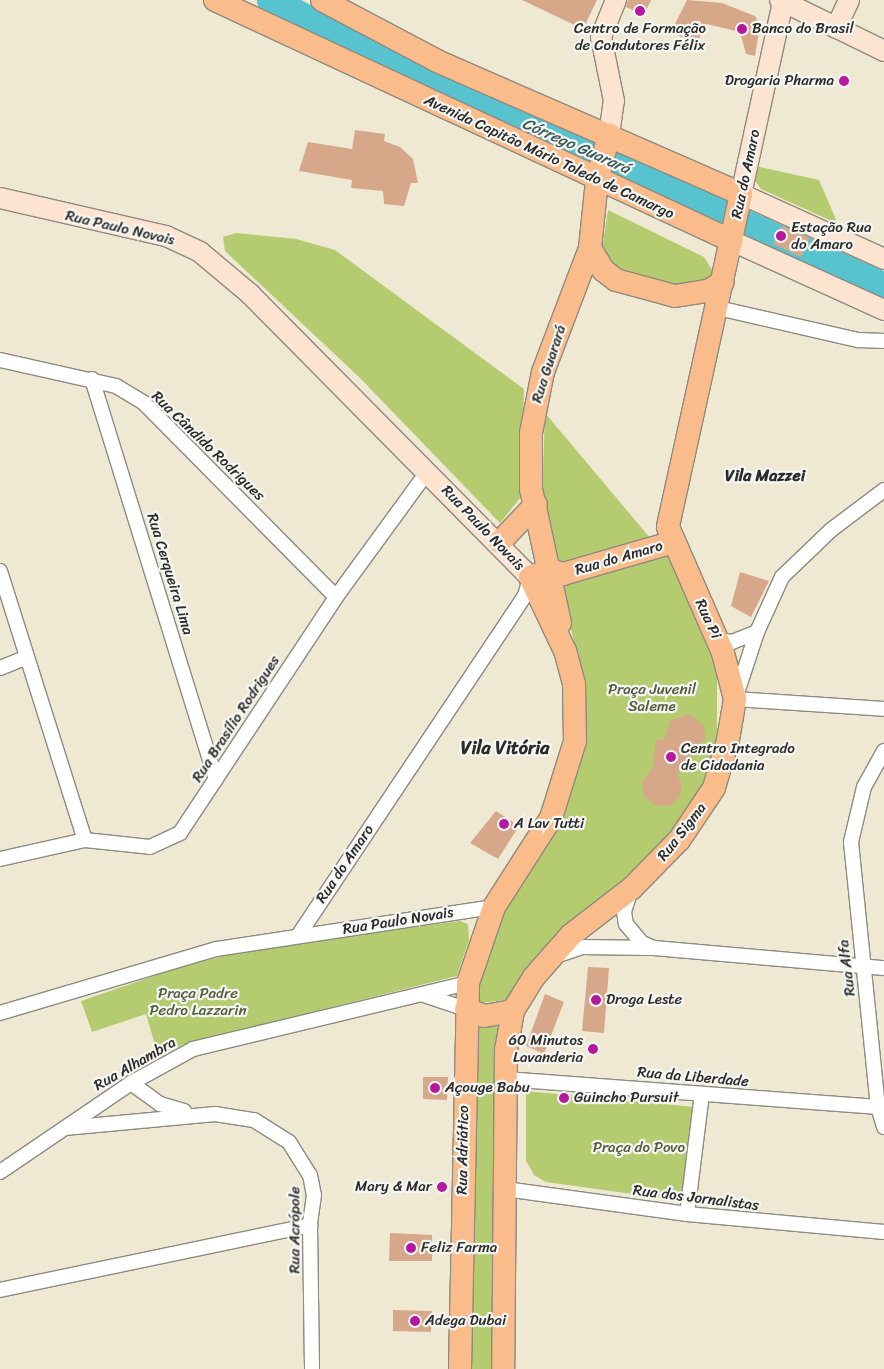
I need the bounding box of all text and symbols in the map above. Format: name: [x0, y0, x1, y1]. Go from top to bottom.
marker: Centro de Formação de Condutores Félix: [634, 5, 646, 17]
place label: Centro de Formação de Condutores Félix: [574, 19, 706, 54]
place label: Banco do Brasil: [752, 20, 854, 38]
marker: Banco do Brasil: [736, 23, 748, 35]
place label: Drogaria Pharma: [725, 72, 834, 90]
marker: Drogaria Pharma: [838, 75, 850, 87]
street label: Avenida Capitão Mário Toledo de Camargo: [421, 91, 677, 223]
water label: Córrego Guarará: [519, 114, 633, 178]
street label: Rua do Amaro: [728, 128, 764, 220]
street label: Rua Paulo Novais: [63, 207, 177, 249]
place label: Estação Rua do Amaro: [791, 218, 872, 253]
marker: Estação Rua do Amaro: [775, 230, 787, 242]
street label: Rua Guarará: [528, 323, 570, 405]
street label: Rua Cândido Rodrigues: [148, 387, 268, 505]
district label: Vila Mazzei: [725, 466, 805, 486]
street label: Rua Paulo Novais: [437, 481, 529, 575]
street label: Rua Cerqueira Lima: [143, 511, 197, 637]
street label: Rua do Amaro: [573, 537, 665, 579]
street label: Rua Pi: [691, 596, 725, 642]
street label: Rua Brasílio Rodrigues: [188, 652, 284, 786]
park label: Praça Juvenil Saleme: [608, 680, 696, 715]
district label: Vila Vitória: [461, 737, 549, 759]
place label: Centro Integrado de Cidadania: [681, 739, 795, 774]
marker: Centro Integrado de Cidadania: [665, 751, 677, 763]
street label: Rua Sigma: [654, 799, 710, 865]
place label: A Lav Tutti: [514, 815, 585, 833]
marker: A Lav Tutti: [498, 818, 510, 830]
street label: Rua do Amaro: [312, 821, 378, 907]
street label: Rua Paulo Novais: [341, 903, 455, 939]
street label: Rua Alfa: [835, 939, 859, 997]
park label: Praça Padre Pedro Lazzarin: [149, 984, 247, 1019]
place label: Droga Leste: [606, 991, 684, 1009]
marker: Droga Leste: [590, 994, 602, 1006]
place label: 60 Minutos Lavanderia: [508, 1031, 583, 1066]
street label: Rua Alhambra: [91, 1033, 179, 1095]
marker: 60 Minutos Lavanderia: [587, 1043, 599, 1055]
street label: Rua da Liberdade: [636, 1063, 750, 1091]
place label: Açouge Babu: [445, 1079, 530, 1097]
marker: Açouge Babu: [429, 1082, 441, 1094]
place label: Guincho Pursuit: [574, 1089, 679, 1107]
marker: Guincho Pursuit: [558, 1092, 570, 1104]
street label: Rua Adriático: [453, 1105, 473, 1195]
park label: Praça do Povo: [593, 1139, 685, 1157]
place label: Mary & Mar: [355, 1178, 432, 1196]
marker: Mary & Mar: [436, 1181, 448, 1193]
street label: Rua dos Jornalistas: [632, 1181, 760, 1215]
street label: Rua Acrópole: [286, 1186, 304, 1274]
place label: Feliz Farma: [421, 1239, 497, 1257]
marker: Feliz Farma: [405, 1242, 417, 1254]
place label: Adega Dubai: [425, 1312, 506, 1330]
marker: Adega Dubai: [409, 1315, 421, 1327]

